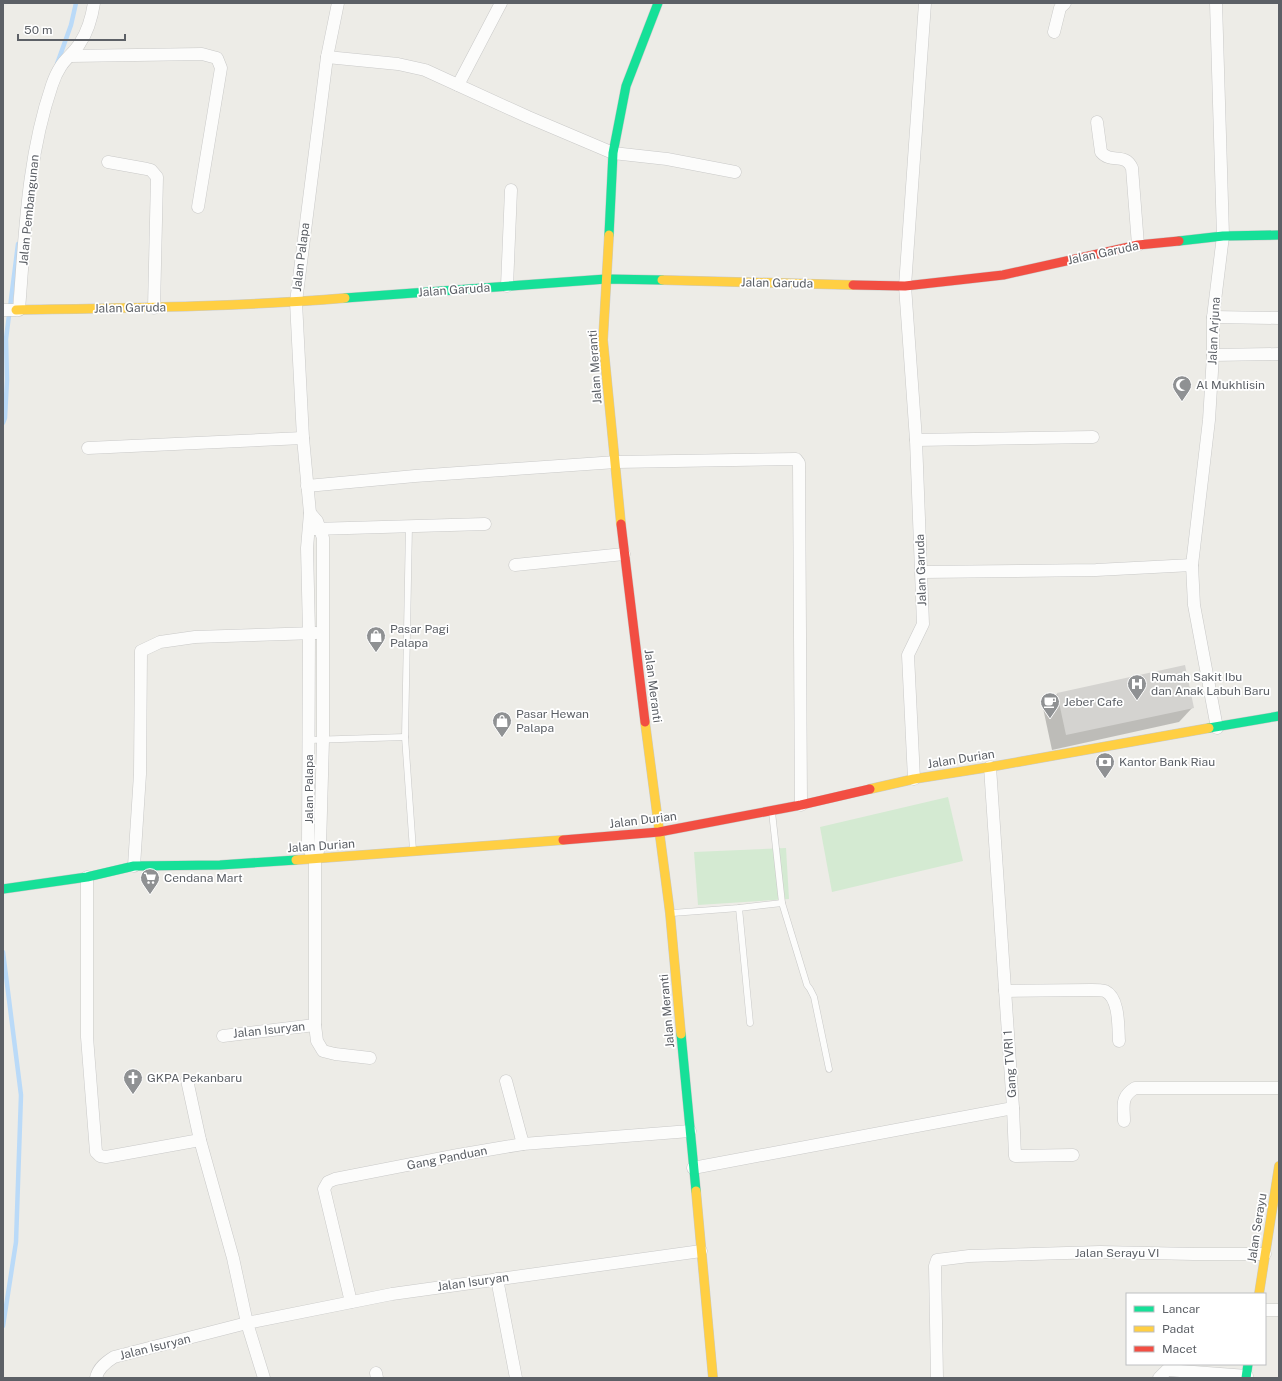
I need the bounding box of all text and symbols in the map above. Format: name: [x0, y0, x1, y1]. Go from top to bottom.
scale bar: [18, 16, 125, 42]
text: 50 m: [24, 23, 52, 37]
street label: Jalan Pembangunan: [16, 154, 42, 266]
street label: Jalan Palapa: [290, 222, 312, 292]
street label: Jalan Garuda: [1066, 239, 1140, 267]
street label: Jalan Garuda: [741, 275, 813, 291]
street label: Jalan Garuda: [417, 280, 491, 300]
street label: Jalan Arjuna: [1205, 297, 1223, 365]
street label: Jalan Garuda: [94, 300, 166, 316]
street label: Jalan Meranti: [585, 330, 605, 404]
mosque icon: Al Mukhlisin: [1171, 374, 1193, 402]
place label: Al Mukhlisin: [1196, 378, 1265, 392]
street label: Jalan Garuda: [913, 534, 929, 606]
place label: Pasar Pagi Palapa: [390, 622, 449, 650]
shop icon: Pasar Pagi Palapa: [365, 625, 387, 653]
street label: Jalan Meranti: [642, 648, 664, 724]
place label: Rumah Sakit Ibu dan Anak Labuh Baru: [1151, 670, 1270, 698]
hospital icon: Rumah Sakit Ibu dan Anak Labuh Baru: [1126, 673, 1148, 701]
cafe icon: Jeber Cafe: [1039, 691, 1061, 719]
place label: Jeber Cafe: [1064, 695, 1123, 709]
place label: Pasar Hewan Palapa: [516, 707, 589, 735]
shop icon: Pasar Hewan Palapa: [491, 710, 513, 738]
street label: Jalan Durian: [926, 747, 996, 771]
bank icon: Kantor Bank Riau: [1094, 751, 1116, 779]
street label: Jalan Palapa: [302, 754, 316, 824]
place label: Kantor Bank Riau: [1119, 755, 1215, 769]
street label: Jalan Durian: [608, 809, 678, 831]
street label: Jalan Durian: [287, 837, 355, 855]
supermarket icon: Cendana Mart: [139, 867, 161, 895]
place label: Cendana Mart: [164, 871, 243, 885]
street label: Jalan Meranti: [657, 973, 677, 1049]
street label: Jalan Isuryan: [232, 1019, 306, 1041]
street label: Gang TVRI 1: [1001, 1030, 1019, 1098]
church icon: GKPA Pekanbaru: [122, 1067, 144, 1095]
place label: GKPA Pekanbaru: [147, 1071, 242, 1085]
street label: Gang Panduan: [406, 1143, 488, 1173]
street label: Jalan Serayu: [1245, 1192, 1269, 1264]
street label: Jalan Serayu VI: [1075, 1246, 1159, 1260]
street label: Jalan Isuryan: [436, 1270, 510, 1294]
legend: [1126, 1293, 1266, 1365]
text: Lancar: [1162, 1302, 1200, 1316]
text: Padat: [1162, 1322, 1195, 1336]
street label: Jalan Isuryan: [118, 1331, 192, 1363]
text: Macet: [1162, 1342, 1197, 1356]

